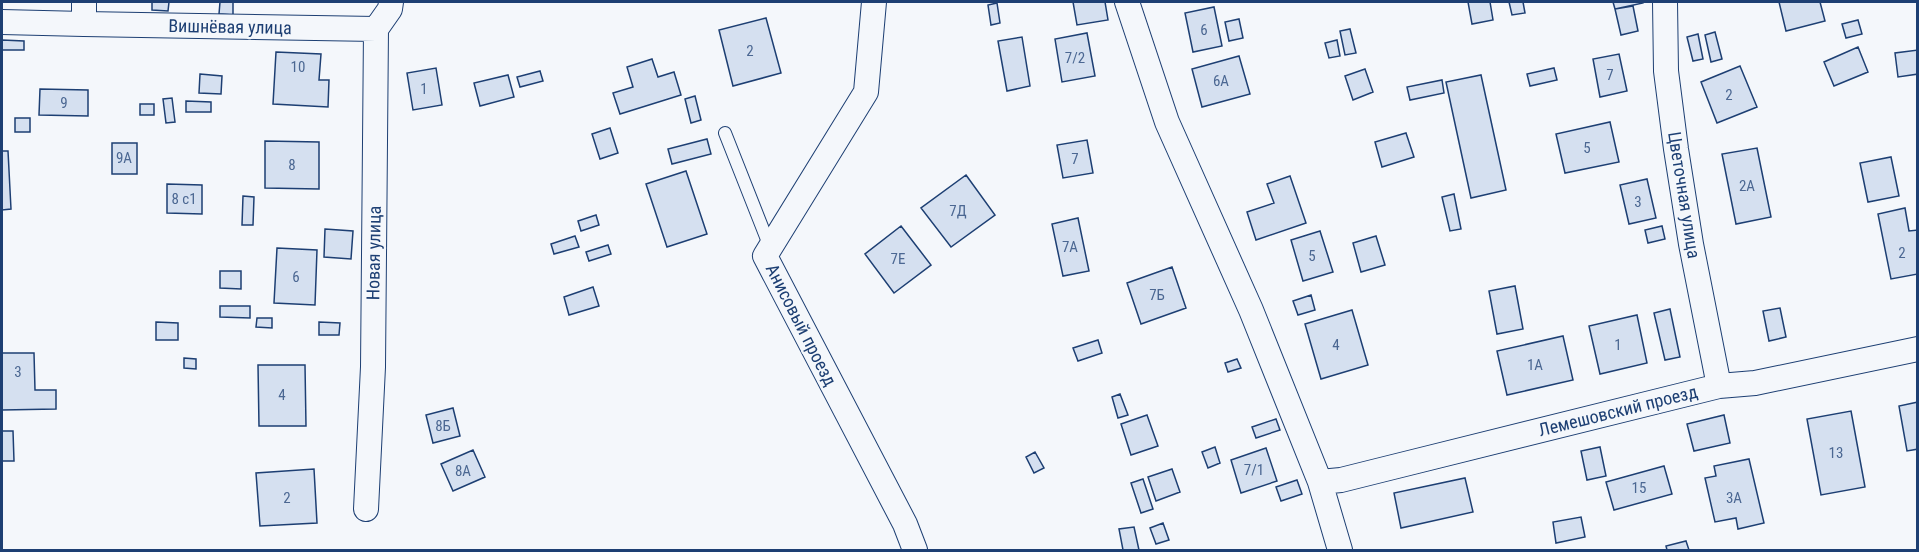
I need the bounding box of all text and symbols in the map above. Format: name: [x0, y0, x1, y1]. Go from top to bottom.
street label: Вишнёвая улица: [168, 15, 292, 38]
house number: 6: [1200, 21, 1208, 39]
house number: 2: [746, 42, 754, 60]
house number: 7/2: [1065, 49, 1085, 67]
house number: 10: [291, 58, 305, 76]
house number: 7: [1606, 66, 1614, 84]
house number: 6А: [1213, 72, 1229, 90]
house number: 1: [420, 80, 428, 98]
house number: 2: [1725, 86, 1733, 104]
house number: 9: [60, 94, 68, 112]
street label: Цветочная улица: [1664, 130, 1705, 260]
house number: 5: [1583, 139, 1591, 157]
house number: 9А: [116, 149, 132, 167]
house number: 7: [1071, 150, 1079, 168]
house number: 8: [288, 156, 296, 174]
house number: 2А: [1739, 177, 1755, 195]
house number: 8 с1: [171, 190, 197, 208]
house number: 3: [1634, 193, 1642, 211]
house number: 7Д: [949, 202, 967, 220]
street label: Новая улица: [362, 206, 385, 300]
house number: 7А: [1062, 238, 1078, 256]
house number: 2: [1898, 244, 1906, 262]
house number: 5: [1308, 247, 1316, 265]
house number: 7Е: [891, 250, 905, 268]
street label: Анисовый проезд: [762, 260, 841, 389]
house number: 6: [292, 268, 300, 286]
house number: 7Б: [1149, 286, 1165, 304]
house number: 4: [1332, 336, 1340, 354]
house number: 1: [1614, 336, 1622, 354]
house number: 1А: [1527, 356, 1543, 374]
house number: 3: [14, 363, 22, 381]
street label: Лемешовский проезд: [1536, 381, 1700, 440]
house number: 4: [278, 386, 286, 404]
house number: 8Б: [435, 417, 451, 435]
house number: 13: [1829, 444, 1843, 462]
house number: 7/1: [1244, 461, 1264, 479]
house number: 8А: [455, 462, 471, 480]
house number: 15: [1632, 479, 1646, 497]
house number: 2: [283, 489, 291, 507]
house number: 3А: [1726, 489, 1742, 507]

